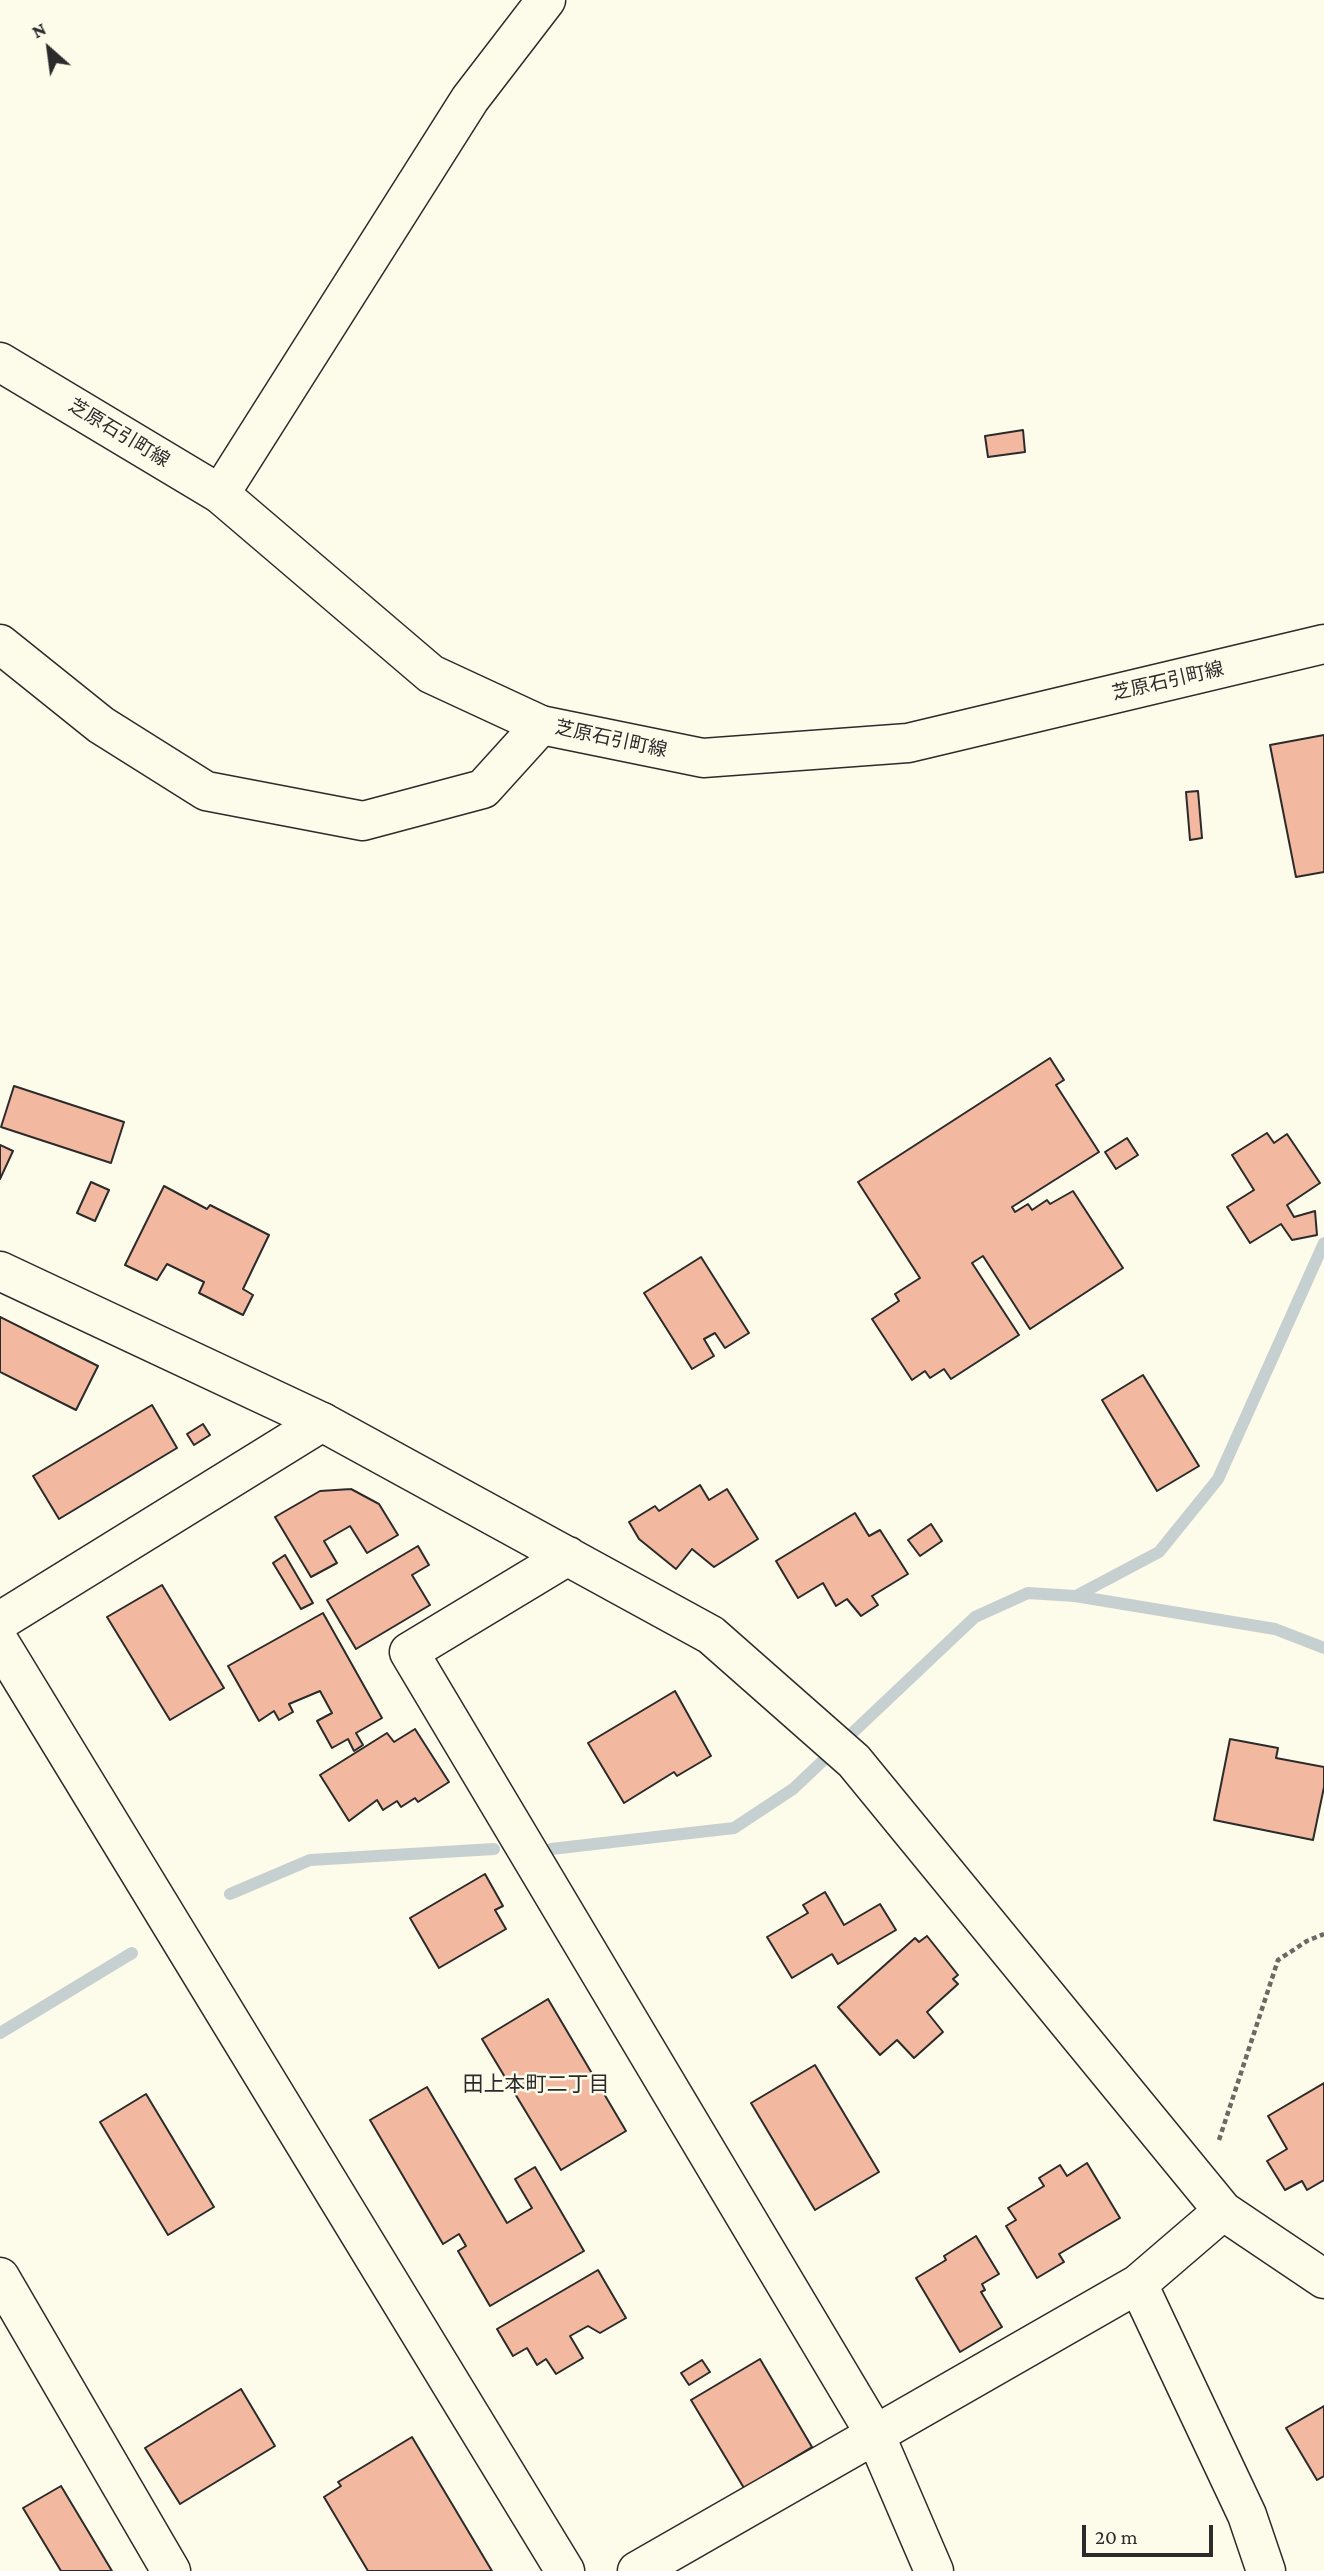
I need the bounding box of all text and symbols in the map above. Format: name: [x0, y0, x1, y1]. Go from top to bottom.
north arrow: [14, 14, 84, 84]
text: N: [28, 18, 50, 42]
street label: 芝原石引町線: [64, 394, 174, 472]
street label: 芝原石引町線: [1110, 657, 1226, 705]
street label: 芝原石引町線: [553, 716, 669, 762]
district label: 田上本町二丁目: [463, 2072, 609, 2098]
scale bar: [1086, 2512, 1217, 2556]
text: 20 m: [1095, 2525, 1138, 2549]

